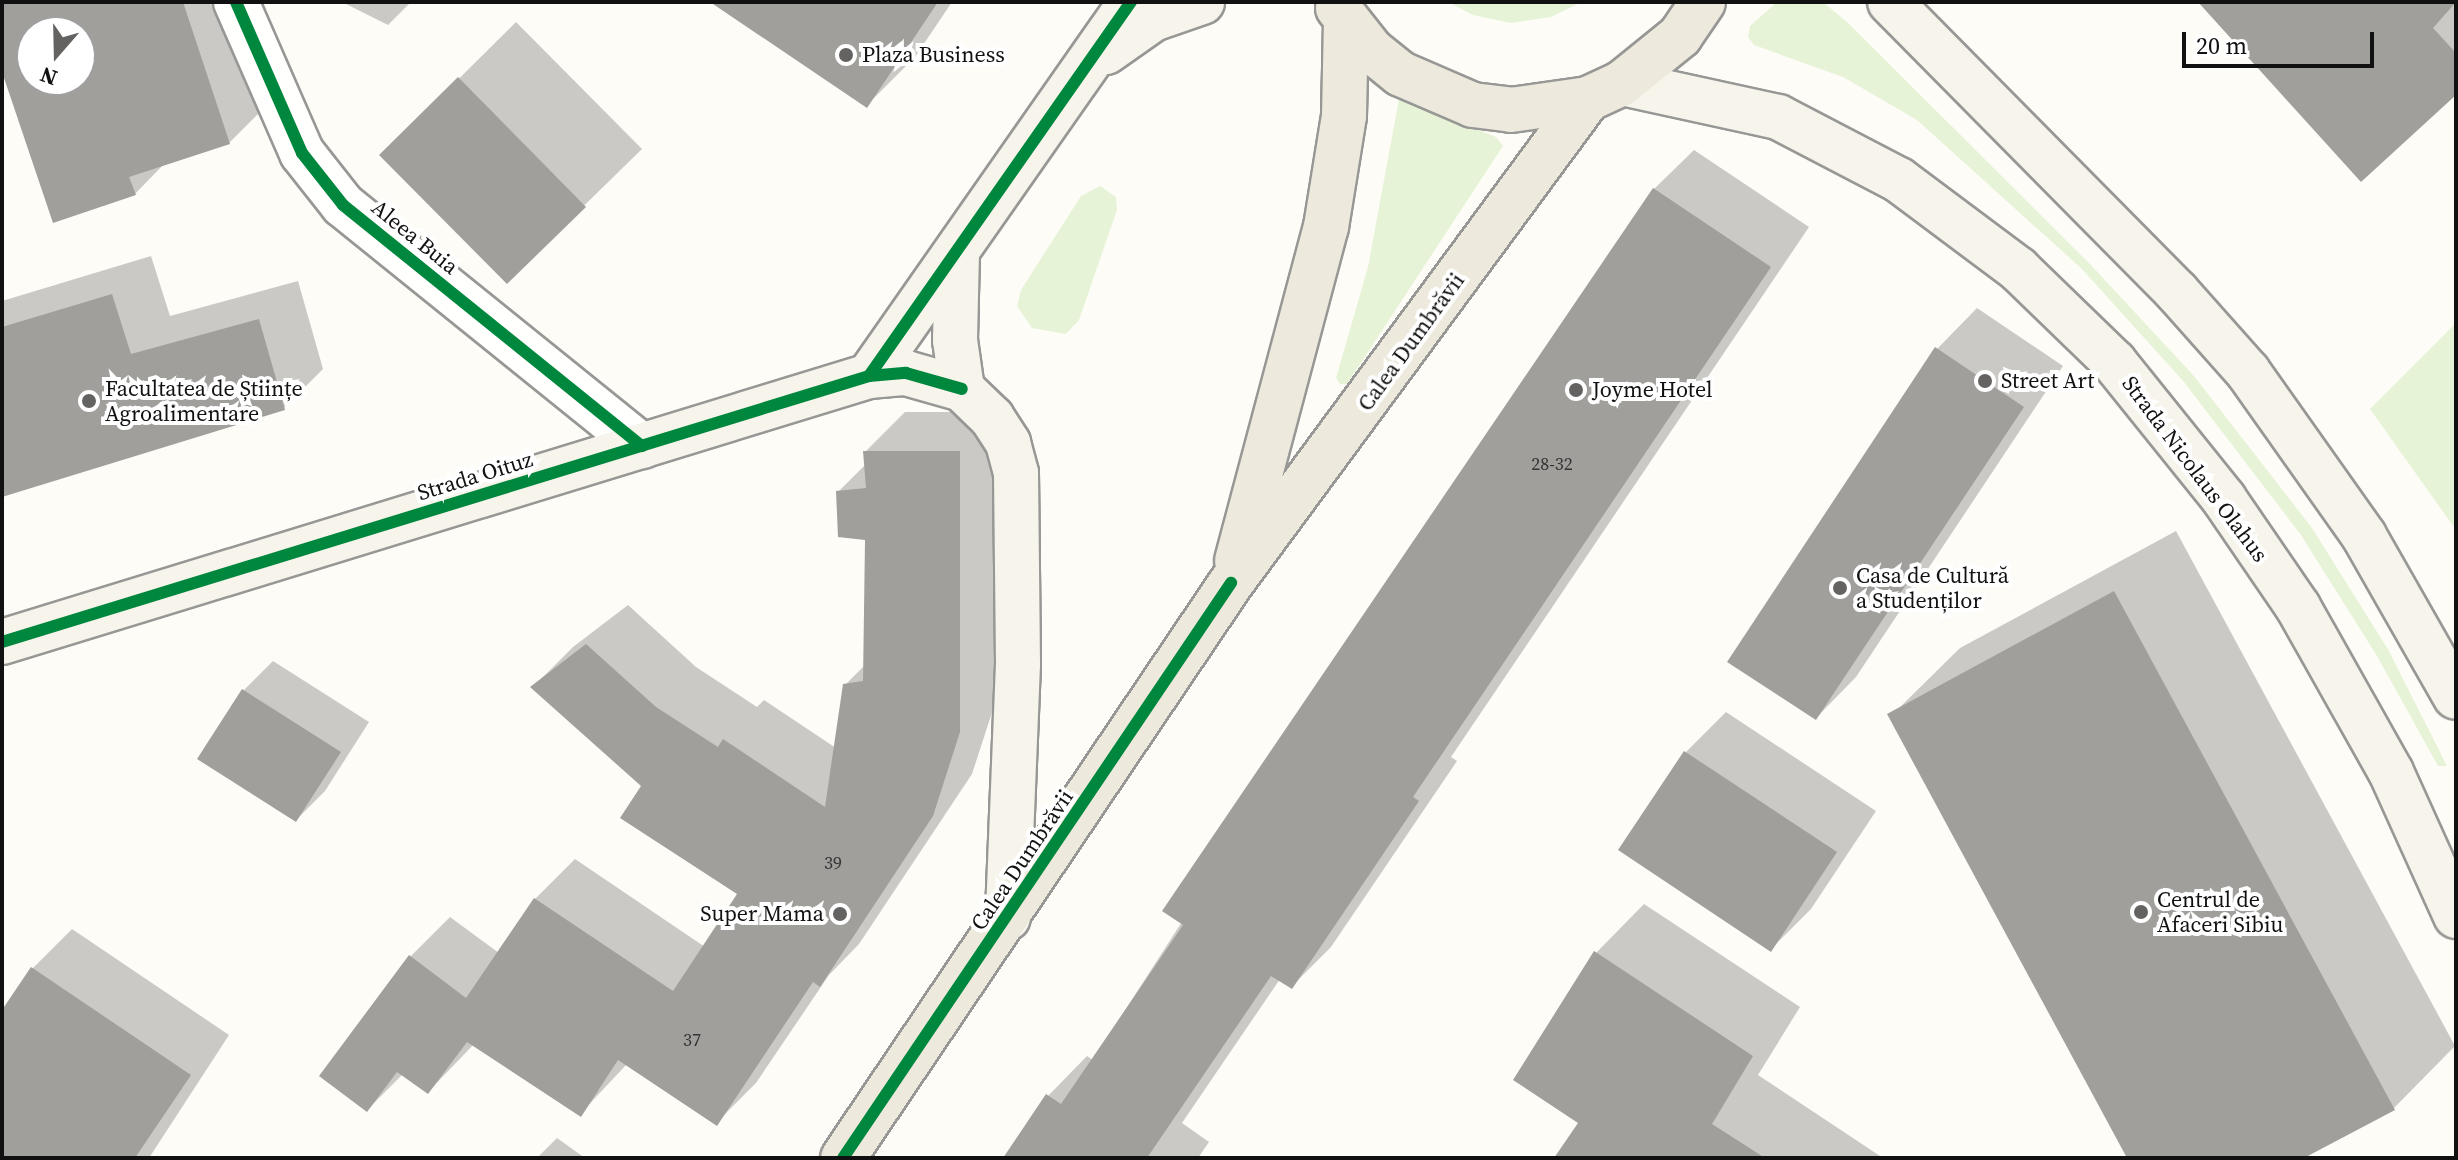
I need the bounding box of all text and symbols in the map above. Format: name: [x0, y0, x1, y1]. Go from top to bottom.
north arrow: [16, 16, 96, 96]
scale bar: [2186, 16, 2378, 66]
text: 20 m: [2196, 29, 2247, 62]
place label: Plaza Business: [862, 42, 1005, 68]
marker: Plaza Business: [837, 46, 855, 64]
text: N: [36, 60, 61, 94]
street label: Aleea Buia: [366, 194, 464, 280]
street label: Calea Dumbrăvii: [1352, 268, 1470, 416]
place label: Street Art: [2001, 368, 2094, 394]
street label: Strada Nicolaus Olahus: [2116, 371, 2274, 567]
marker: Street Art: [1976, 372, 1994, 390]
place label: Facultatea de Științe Agroalimentare: [105, 375, 303, 426]
place label: Joyme Hotel: [1592, 377, 1713, 403]
marker: Joyme Hotel: [1567, 381, 1585, 399]
marker: Facultatea de Științe Agroalimentare: [80, 392, 98, 410]
street label: Strada Oituz: [414, 446, 536, 506]
house number: 28-32: [1531, 453, 1573, 475]
place label: Casa de Cultură a Studenților: [1856, 562, 2009, 614]
marker: Casa de Cultură a Studenților: [1831, 579, 1849, 597]
street label: Calea Dumbrăvii: [965, 785, 1079, 935]
house number: 39: [824, 852, 842, 874]
place label: Centrul de Afaceri Sibiu: [2157, 886, 2283, 938]
place label: Super Mama: [700, 901, 824, 927]
marker: Centrul de Afaceri Sibiu: [2132, 903, 2150, 921]
marker: Super Mama: [831, 905, 849, 923]
house number: 37: [683, 1029, 701, 1051]

